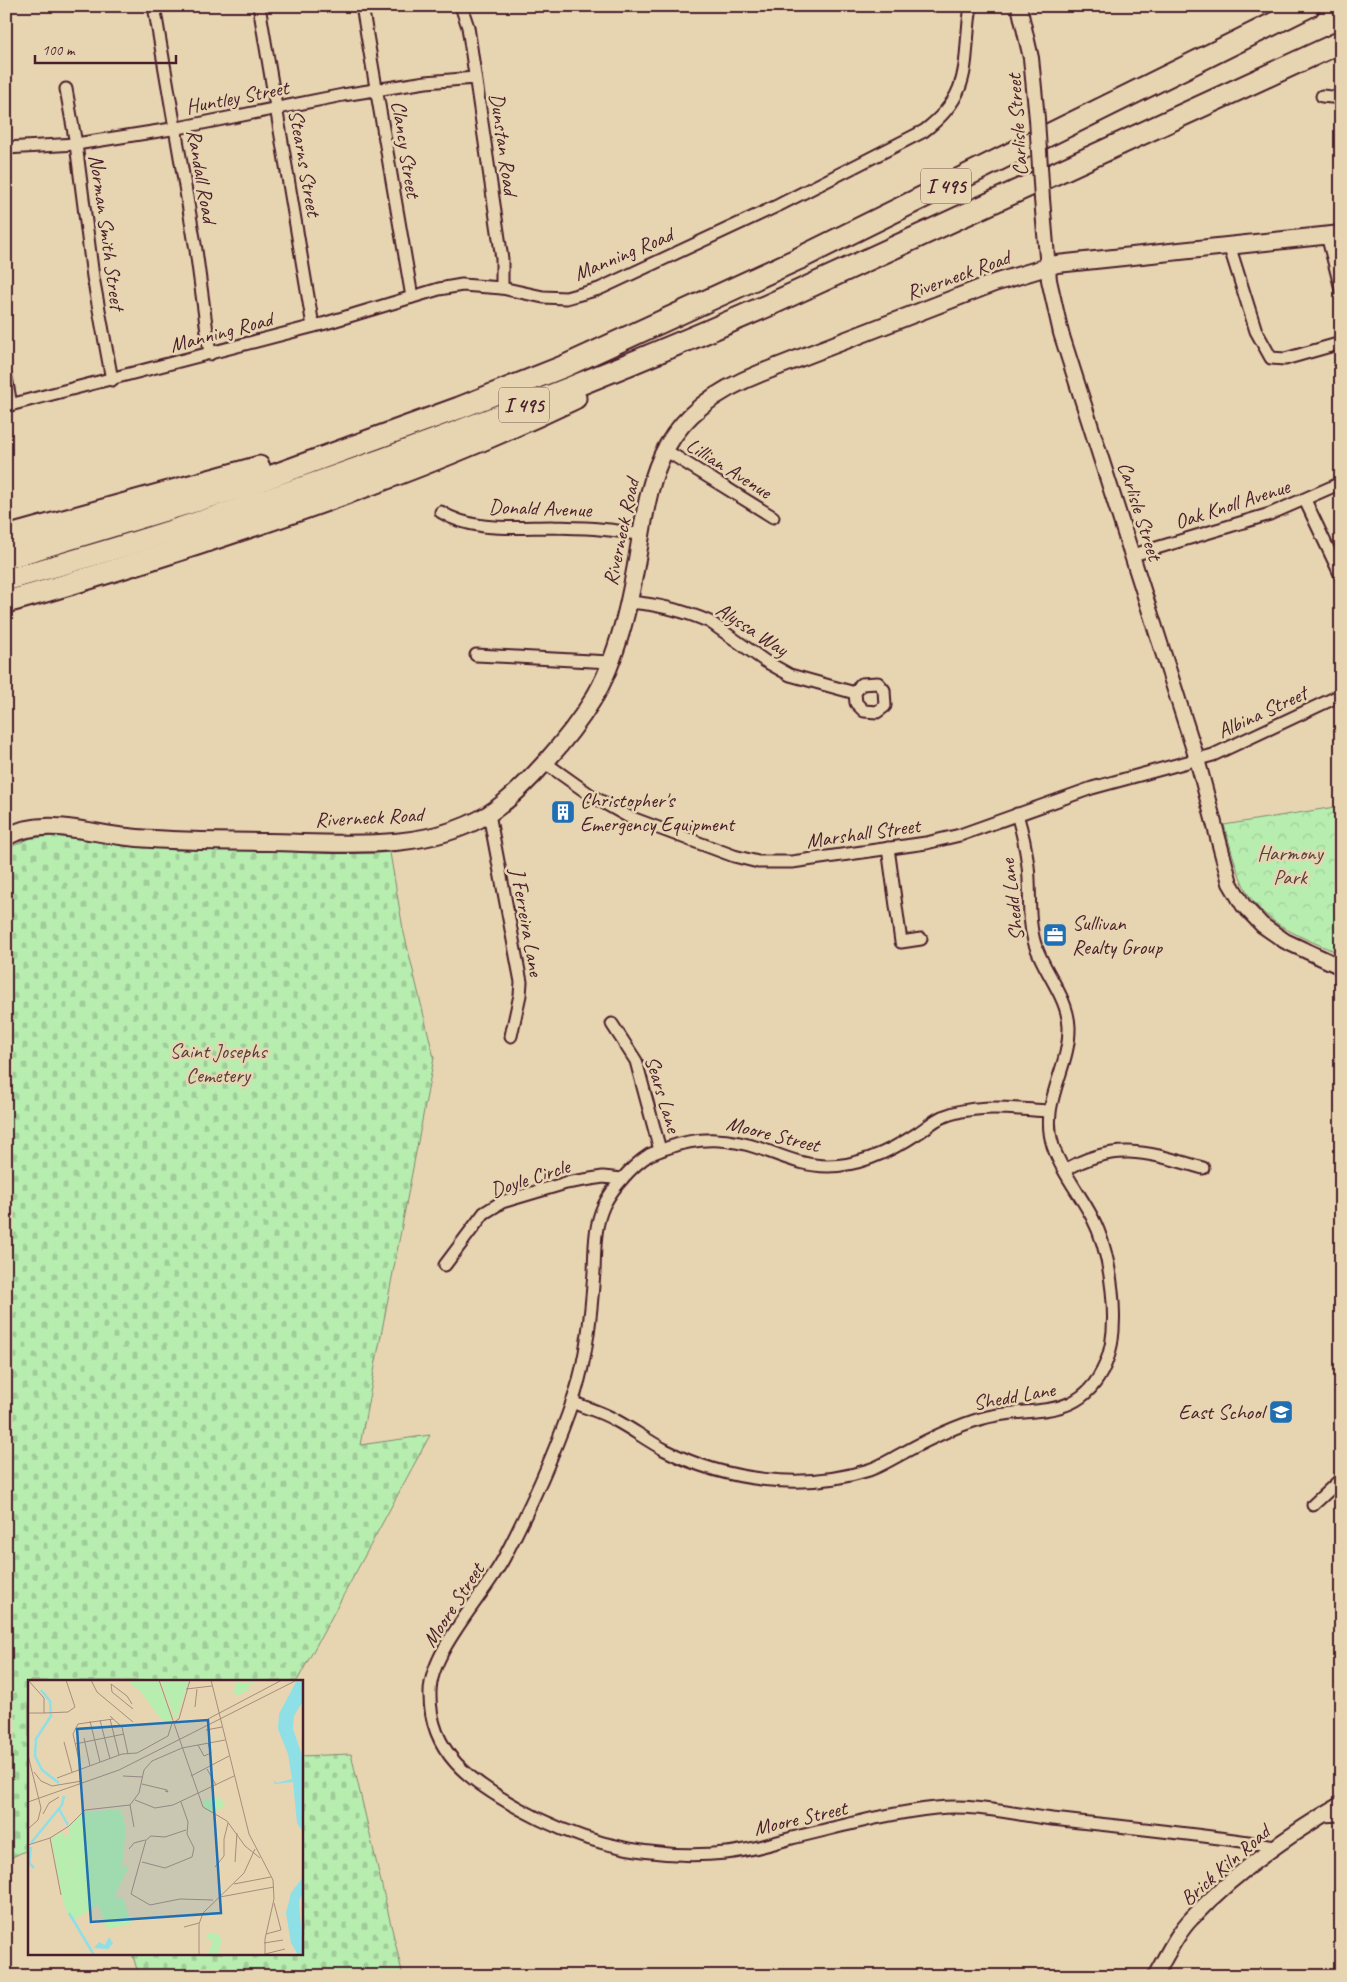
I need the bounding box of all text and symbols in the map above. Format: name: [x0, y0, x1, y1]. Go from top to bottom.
scale bar: [35, 32, 176, 64]
text: 100 m: [42, 41, 76, 60]
street label: Carlisle Street: [1000, 71, 1034, 177]
street label: Huntley Street: [184, 74, 292, 120]
street label: Dunstan Road: [484, 92, 525, 200]
street label: Clancy Street: [386, 99, 427, 201]
street label: Stearns Street: [283, 108, 327, 220]
street label: Randall Road: [181, 127, 224, 228]
street label: Norman Smith Street: [83, 153, 131, 314]
road number: I 495: [921, 168, 971, 204]
street label: Manning Road: [570, 220, 680, 286]
street label: Riverneck Road: [903, 243, 1016, 306]
street label: Manning Road: [167, 305, 279, 358]
road number: I 495: [499, 388, 549, 422]
street label: Lillian Avenue: [682, 432, 777, 505]
street label: Carlisle Street: [1112, 458, 1169, 565]
street label: Oak Knoll Avenue: [1171, 473, 1294, 535]
street label: Riverneck Road: [597, 474, 646, 588]
street label: Donald Avenue: [488, 493, 593, 523]
street label: Alyssa Way: [711, 596, 794, 663]
street label: Albina Street: [1213, 679, 1314, 744]
place label: Christopher's Emergency Equipment: [580, 787, 736, 837]
building icon: Christopher's Emergency Equipment: [550, 799, 576, 825]
street label: Riverneck Road: [314, 801, 427, 833]
street label: Marshall Street: [805, 812, 924, 854]
park label: Harmony Park: [1257, 840, 1325, 890]
street label: Shedd Lane: [994, 856, 1030, 942]
street label: J Ferreira Lane: [505, 865, 549, 979]
place label: Sullivan Realty Group: [1072, 910, 1163, 960]
office icon: Sullivan Realty Group: [1042, 922, 1068, 948]
park label: Saint Josephs Cemetery: [169, 1038, 268, 1088]
street label: Sears Lane: [639, 1053, 688, 1137]
street label: Moore Street: [724, 1110, 824, 1159]
street label: Doyle Circle: [487, 1152, 575, 1203]
street label: Shedd Lane: [971, 1376, 1058, 1416]
place label: East School: [1178, 1399, 1267, 1425]
school or university icon: East School: [1268, 1399, 1294, 1425]
street label: Moore Street: [416, 1556, 491, 1652]
inset map: [28, 1680, 302, 1954]
street label: Moore Street: [751, 1794, 851, 1841]
street label: Brick Kiln Road: [1175, 1817, 1277, 1911]

